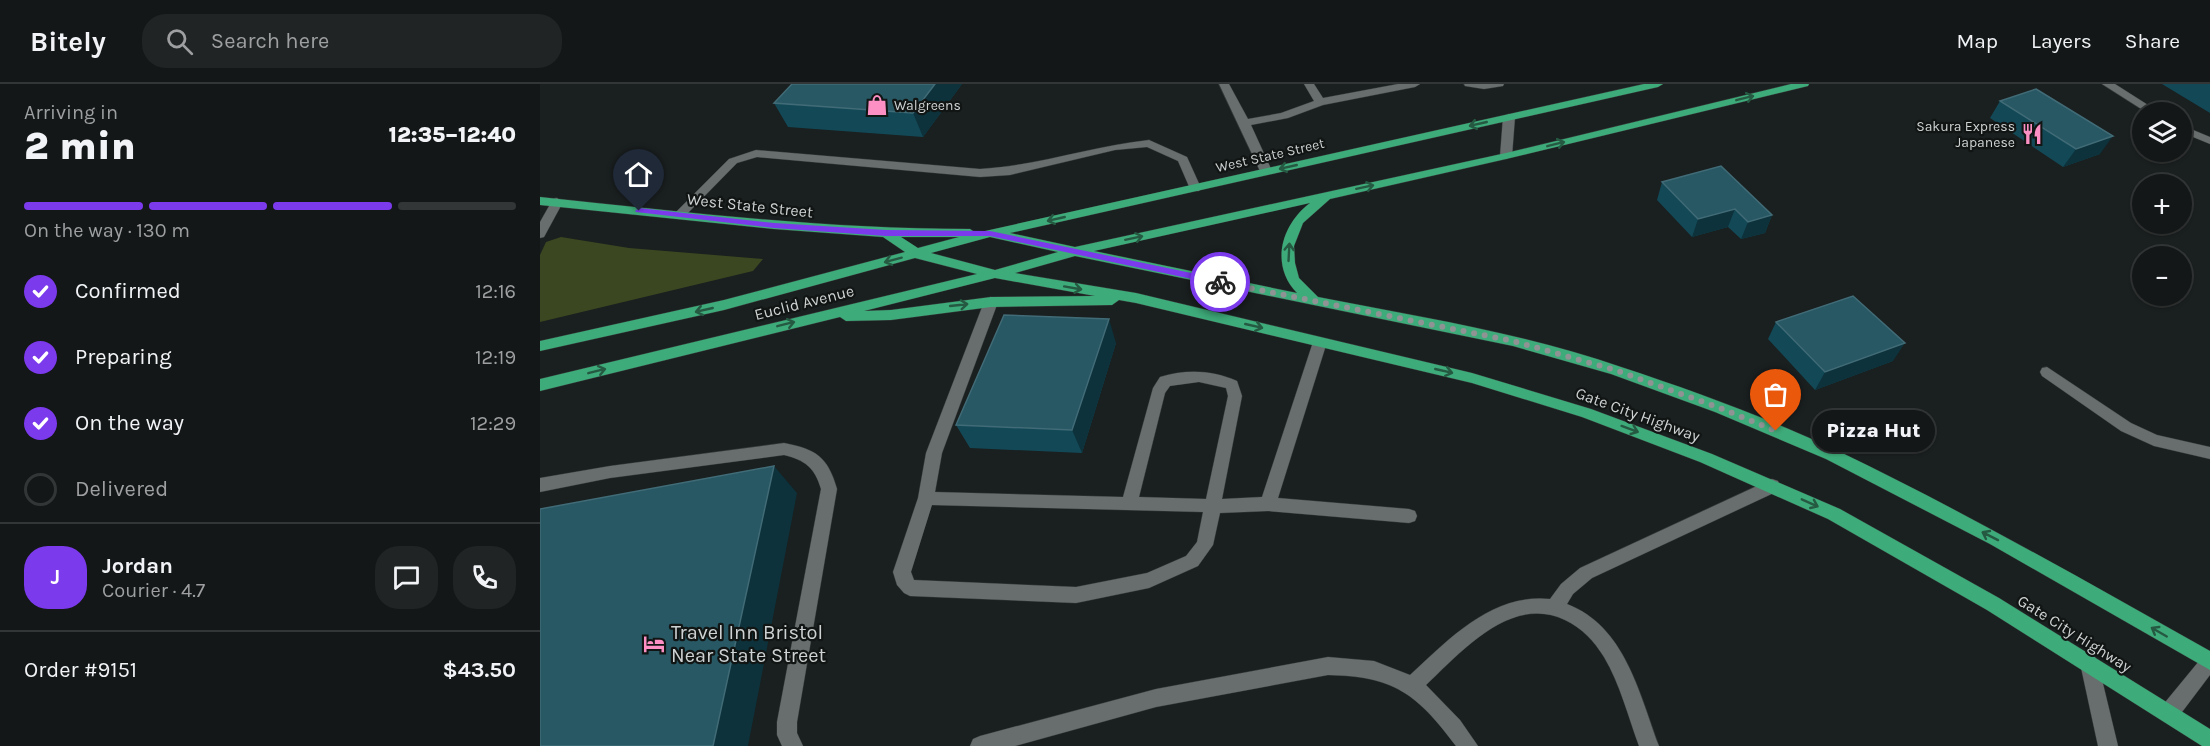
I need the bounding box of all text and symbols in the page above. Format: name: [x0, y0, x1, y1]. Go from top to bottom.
search box: [142, 14, 562, 68]
text: Bitely: [30, 25, 106, 58]
icon: search: [163, 25, 196, 58]
text: Search here: [211, 28, 329, 54]
text: Map: [1956, 29, 1998, 53]
text: Layers: [2031, 29, 2092, 53]
text: Share: [2125, 29, 2180, 53]
one-way arrow: [1735, 92, 1754, 104]
shop icon: Walgreens: [865, 93, 889, 117]
place label: Walgreens: [894, 97, 961, 114]
text: Arriving in: [24, 101, 118, 124]
map controls: [2132, 102, 2192, 306]
button: layers: [2132, 102, 2192, 162]
place label: Sakura Express Japanese: [1916, 118, 2015, 151]
one-way arrow: [1469, 119, 1488, 131]
text: 12:35–12:40: [388, 122, 516, 148]
restaurant icon: Sakura Express Japanese: [2020, 122, 2044, 146]
text: 2 min: [24, 123, 136, 169]
street label: West State Street: [1214, 135, 1326, 176]
one-way arrow: [1546, 138, 1565, 150]
pin: [613, 149, 664, 211]
icon: home: [622, 158, 655, 191]
one-way arrow: [1278, 161, 1297, 173]
button: +: [2132, 174, 2192, 234]
one-way arrow: [1356, 181, 1375, 193]
street label: West State Street: [686, 189, 814, 222]
one-way arrow: [1047, 213, 1066, 225]
text: On the way · 130 m: [24, 219, 190, 242]
one-way arrow: [1124, 232, 1143, 244]
one-way arrow: [1283, 243, 1294, 263]
button: −: [2132, 246, 2192, 306]
courier: [1190, 252, 1250, 312]
one-way arrow: [884, 255, 903, 267]
icon: bike: [1204, 266, 1237, 299]
icon: check: [24, 275, 57, 308]
text: Confirmed: [75, 278, 181, 304]
text: 12:16: [475, 280, 516, 303]
street label: Euclid Avenue: [752, 281, 856, 324]
one-way arrow: [1063, 283, 1083, 294]
one-way arrow: [949, 299, 969, 310]
one-way arrow: [695, 304, 714, 316]
one-way arrow: [776, 318, 795, 330]
one-way arrow: [1244, 321, 1263, 333]
icon: check: [24, 341, 57, 374]
text: Preparing: [75, 344, 172, 370]
text: 12:19: [475, 346, 516, 369]
one-way arrow: [587, 365, 606, 377]
one-way arrow: [1434, 366, 1453, 377]
pin: [1750, 369, 1801, 431]
icon: bag: [1759, 378, 1792, 411]
street label: Gate City Highway: [1573, 383, 1703, 446]
icon: check: [24, 407, 57, 440]
text: On the way: [75, 410, 184, 436]
callout: Pizza Hut: [1812, 410, 1935, 452]
text: 12:29: [470, 412, 516, 435]
text: Pizza Hut: [1827, 419, 1921, 442]
one-way arrow: [1620, 425, 1639, 436]
text: Delivered: [75, 476, 168, 502]
one-way arrow: [1801, 498, 1819, 509]
one-way arrow: [1981, 530, 1999, 541]
button: chat: [375, 546, 438, 609]
button: phone: [453, 546, 516, 609]
text: Jordan: [102, 553, 173, 579]
text: J: [51, 564, 60, 590]
text: Courier · 4.7: [102, 579, 205, 602]
street label: Gate City Highway: [2014, 591, 2136, 676]
place label: Travel Inn Bristol Near State Street: [671, 621, 826, 667]
one-way arrow: [2151, 626, 2168, 638]
hotel icon: Travel Inn Bristol Near State Street: [642, 632, 666, 656]
text: Order #9151: [24, 657, 137, 683]
text: $43.50: [443, 657, 516, 683]

